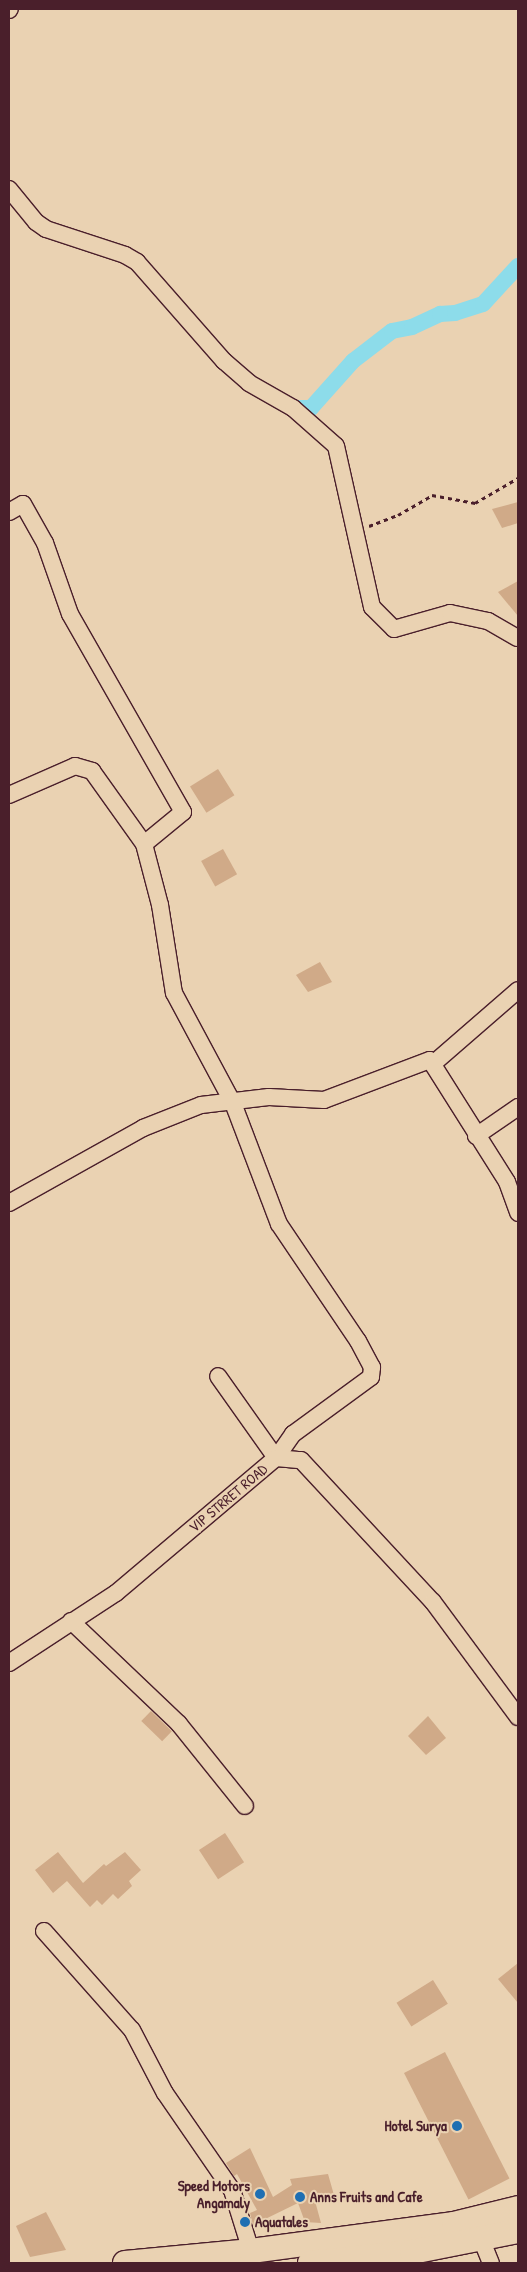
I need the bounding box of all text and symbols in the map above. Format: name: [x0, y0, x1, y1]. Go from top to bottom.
street label: VIP STRRET ROAD: [185, 1460, 271, 1536]
place label: Hotel Surya: [384, 2117, 447, 2135]
marker: Hotel Surya: [451, 2120, 463, 2132]
place label: Speed Motors Angamaly: [178, 2176, 250, 2211]
marker: Speed Motors Angamaly: [254, 2188, 266, 2200]
place label: Anns Fruits and Cafe: [310, 2188, 423, 2206]
marker: Anns Fruits and Cafe: [294, 2191, 306, 2203]
place label: Aquatales: [255, 2213, 308, 2231]
marker: Aquatales: [239, 2216, 251, 2228]

